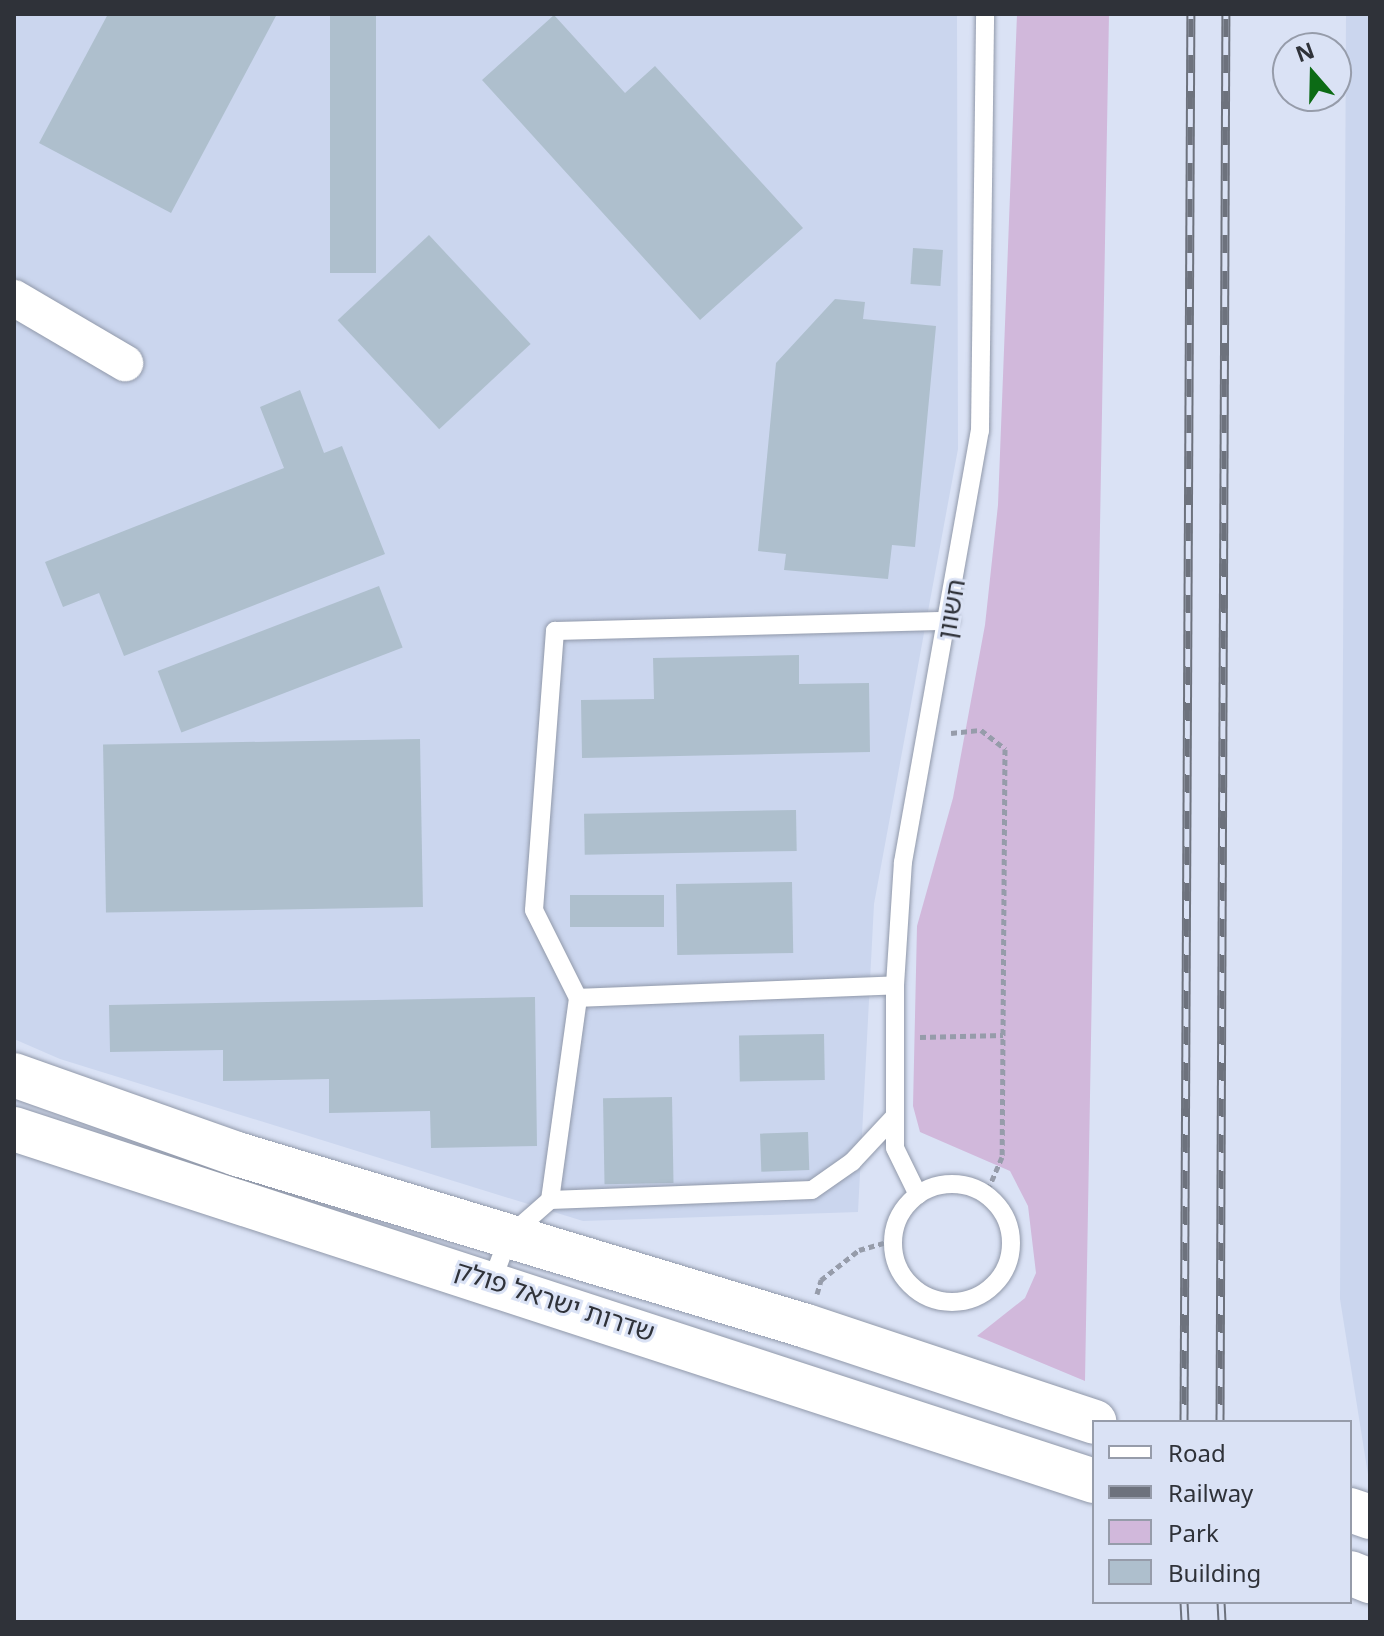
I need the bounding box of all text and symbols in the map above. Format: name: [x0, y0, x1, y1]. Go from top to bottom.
north arrow: [1272, 32, 1352, 112]
text: N: [1291, 34, 1318, 68]
street label: חשוון: [930, 577, 972, 641]
street label: שדרות ישראל פולק: [451, 1254, 659, 1348]
legend: [1092, 1420, 1352, 1604]
text: Road: [1168, 1436, 1226, 1469]
text: Railway: [1168, 1476, 1253, 1509]
text: Park: [1168, 1516, 1219, 1549]
text: Building: [1168, 1556, 1261, 1589]

